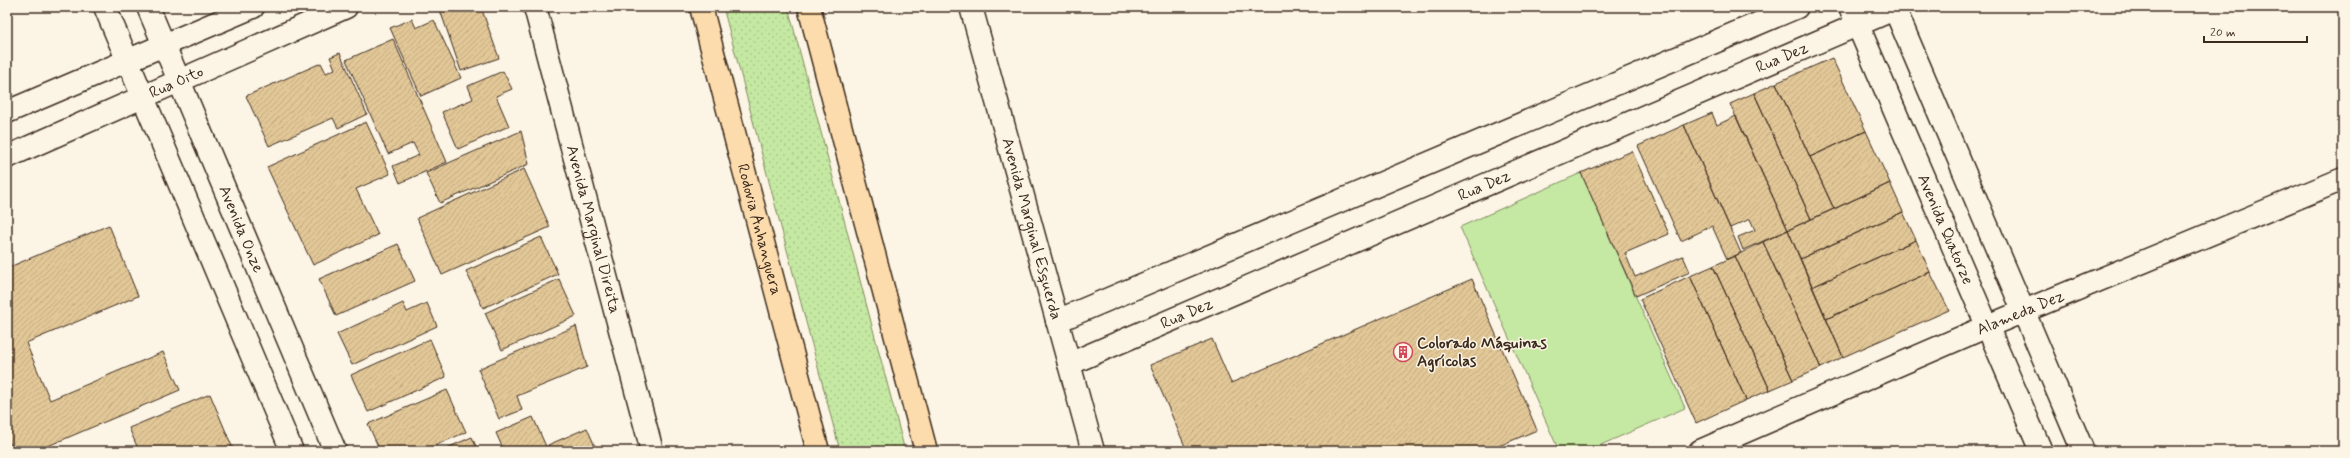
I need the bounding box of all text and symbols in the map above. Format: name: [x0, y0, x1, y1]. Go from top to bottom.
scale bar: [2204, 18, 2307, 44]
text: 20 m: [2210, 25, 2236, 41]
street label: Rua Dez: [1752, 37, 1812, 78]
street label: Rua Oito: [146, 61, 207, 103]
street label: Avenida Marginal Esquerda: [997, 135, 1067, 322]
street label: Avenida Marginal Direita: [561, 143, 626, 316]
street label: Rodovia Anhanguera: [732, 161, 787, 297]
street label: Rua Dez: [1455, 165, 1514, 206]
street label: Avenida Quatorze: [1913, 171, 1979, 288]
street label: Avenida Onze: [214, 182, 269, 276]
street label: Alameda Dez: [1973, 285, 2068, 340]
street label: Rua Dez: [1157, 293, 1216, 334]
place label: Colorado Máquinas Agrícolas: [1417, 333, 1548, 373]
building icon: Colorado Máquinas Agrícolas: [1392, 341, 1414, 363]

